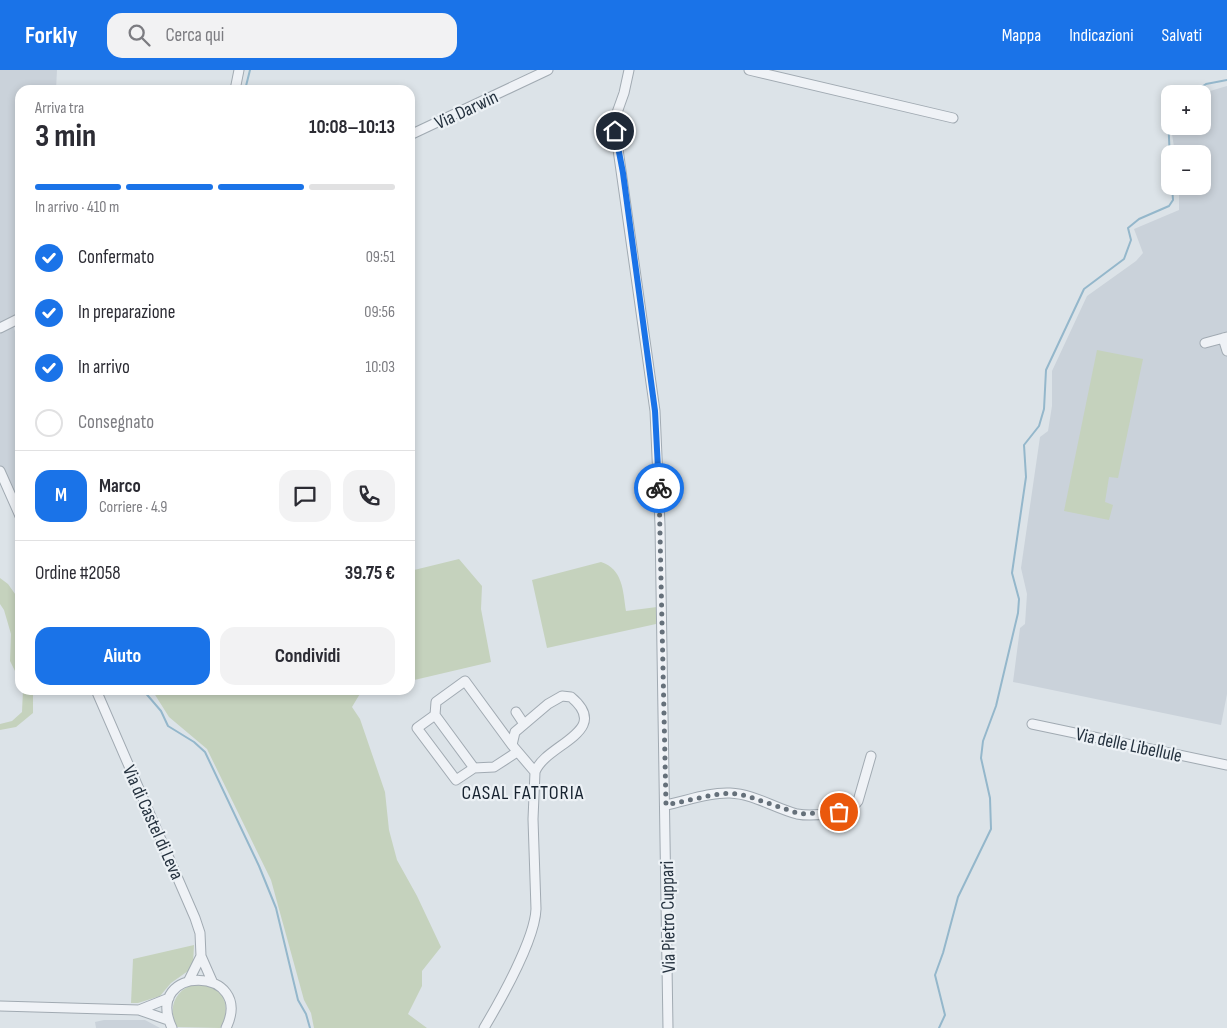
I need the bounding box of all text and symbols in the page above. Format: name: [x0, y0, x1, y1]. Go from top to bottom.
search box: [107, 13, 457, 58]
text: Forkly: [25, 21, 77, 50]
icon: search: [125, 21, 153, 49]
text: Cerca qui: [165, 24, 224, 47]
text: Mappa: [1002, 25, 1041, 46]
text: Indicazioni: [1069, 25, 1134, 46]
text: Salvati: [1162, 25, 1202, 46]
map controls: [1161, 85, 1211, 195]
button: +: [1161, 85, 1211, 135]
street label: Via Darwin: [431, 86, 502, 135]
text: Arriva tra: [35, 99, 84, 118]
pin: [594, 110, 636, 152]
text: 10:08–10:13: [309, 116, 395, 139]
text: 3 min: [35, 117, 96, 156]
icon: home: [601, 117, 629, 145]
button: −: [1161, 145, 1211, 195]
text: In arrivo · 410 m: [35, 198, 119, 217]
icon: check: [35, 244, 63, 272]
text: Confermato: [78, 246, 154, 269]
text: 09:51: [366, 248, 395, 267]
icon: check: [35, 299, 63, 327]
text: In preparazione: [78, 301, 175, 324]
text: 09:56: [364, 303, 395, 322]
icon: check: [35, 354, 63, 382]
text: In arrivo: [78, 356, 130, 379]
text: 10:03: [366, 358, 395, 377]
text: Consegnato: [78, 411, 154, 434]
courier: [634, 463, 684, 513]
button: chat: [279, 470, 331, 522]
button: phone: [343, 470, 395, 522]
icon: bike: [645, 474, 673, 502]
text: Marco: [99, 475, 141, 498]
text: M: [55, 484, 67, 507]
text: Corriere · 4.9: [99, 498, 167, 517]
text: Ordine #2058: [35, 562, 121, 585]
text: 39.75 €: [345, 562, 395, 585]
button: Aiuto: [35, 627, 210, 685]
button: Condividi: [220, 627, 395, 685]
street label: Via delle Libellule: [1073, 723, 1184, 768]
street label: Via di Castel di Leva: [117, 762, 188, 883]
district label: CASAL FATTORIA: [462, 781, 584, 805]
pin: [818, 791, 860, 833]
icon: bag: [825, 798, 853, 826]
street label: Via Pietro Cuppari: [656, 861, 681, 973]

